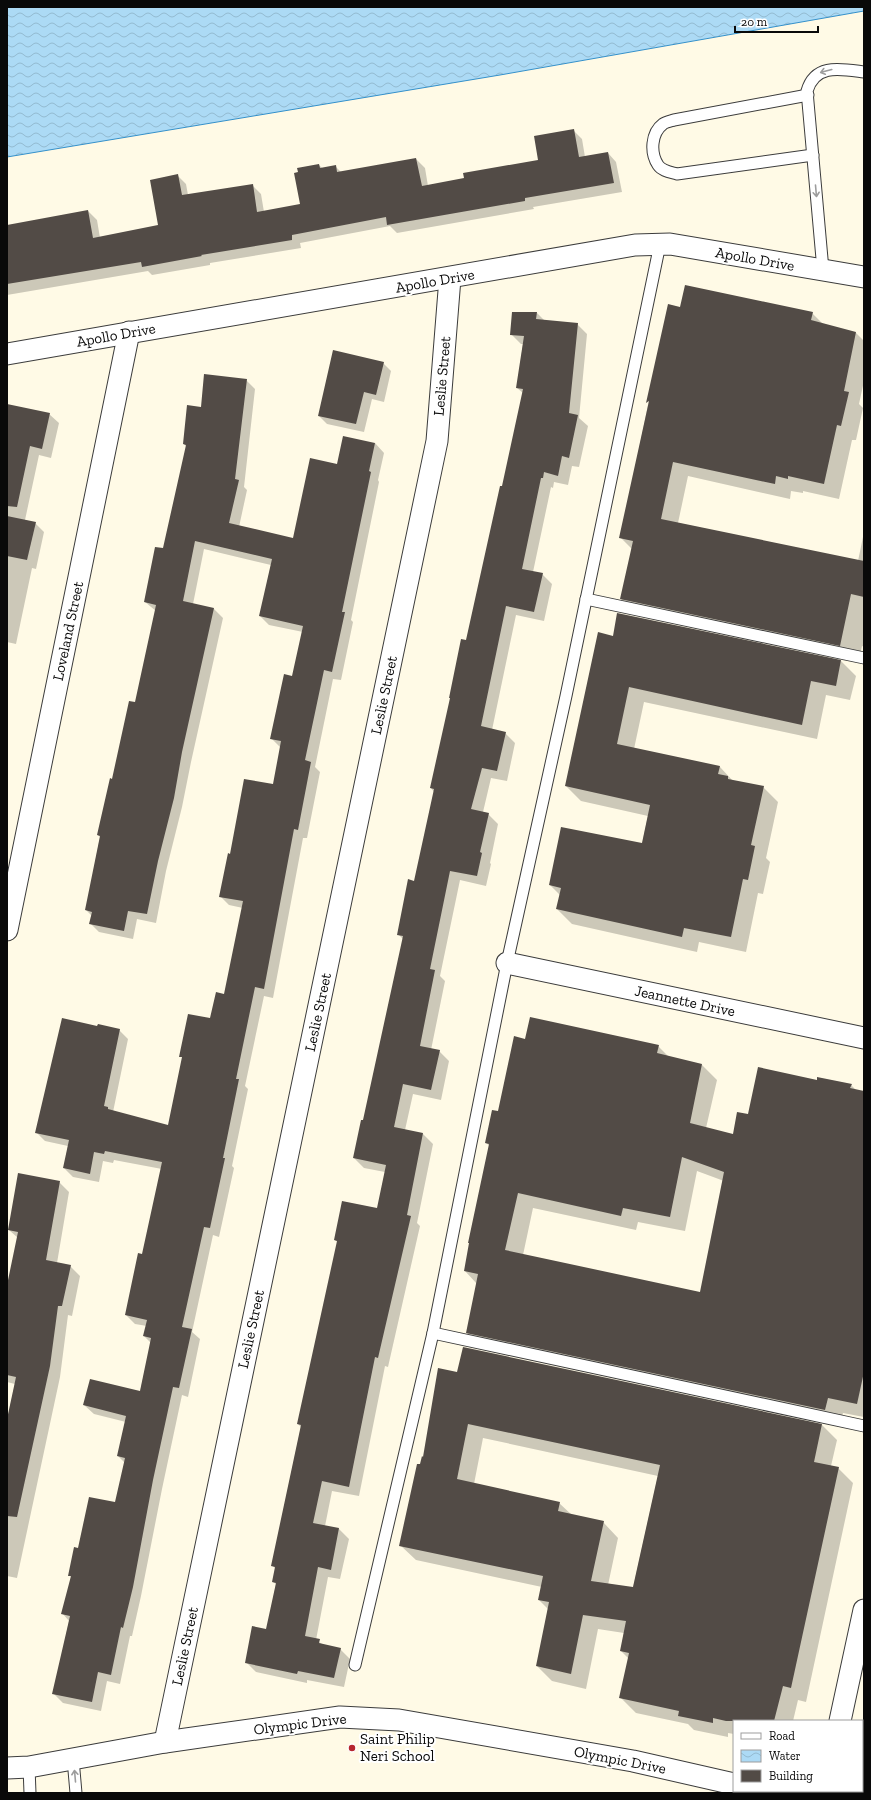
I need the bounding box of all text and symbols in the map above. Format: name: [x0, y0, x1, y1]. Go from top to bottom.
scale bar: [735, 8, 818, 34]
text: 20 m: [741, 15, 768, 29]
one-way arrow: [819, 68, 832, 75]
one-way arrow: [812, 184, 820, 197]
street label: Apollo Drive: [714, 243, 796, 275]
street label: Apollo Drive: [394, 265, 476, 297]
street label: Apollo Drive: [75, 319, 157, 351]
street label: Leslie Street: [430, 335, 454, 417]
street label: Loveland Street: [49, 579, 87, 682]
street label: Leslie Street: [367, 654, 401, 736]
street label: Leslie Street: [301, 971, 335, 1053]
street label: Jeannette Drive: [633, 982, 737, 1020]
street label: Leslie Street: [234, 1288, 268, 1370]
street label: Leslie Street: [168, 1605, 202, 1687]
street label: Olympic Drive: [253, 1709, 347, 1739]
legend: [733, 1720, 863, 1792]
text: Road: [769, 1729, 795, 1743]
place label: Saint Philip Neri School: [360, 1730, 435, 1765]
street label: Olympic Drive: [573, 1742, 667, 1778]
marker: Saint Philip Neri School: [347, 1743, 357, 1753]
text: Water: [769, 1749, 801, 1763]
text: Building: [769, 1769, 813, 1783]
one-way arrow: [71, 1770, 78, 1783]

